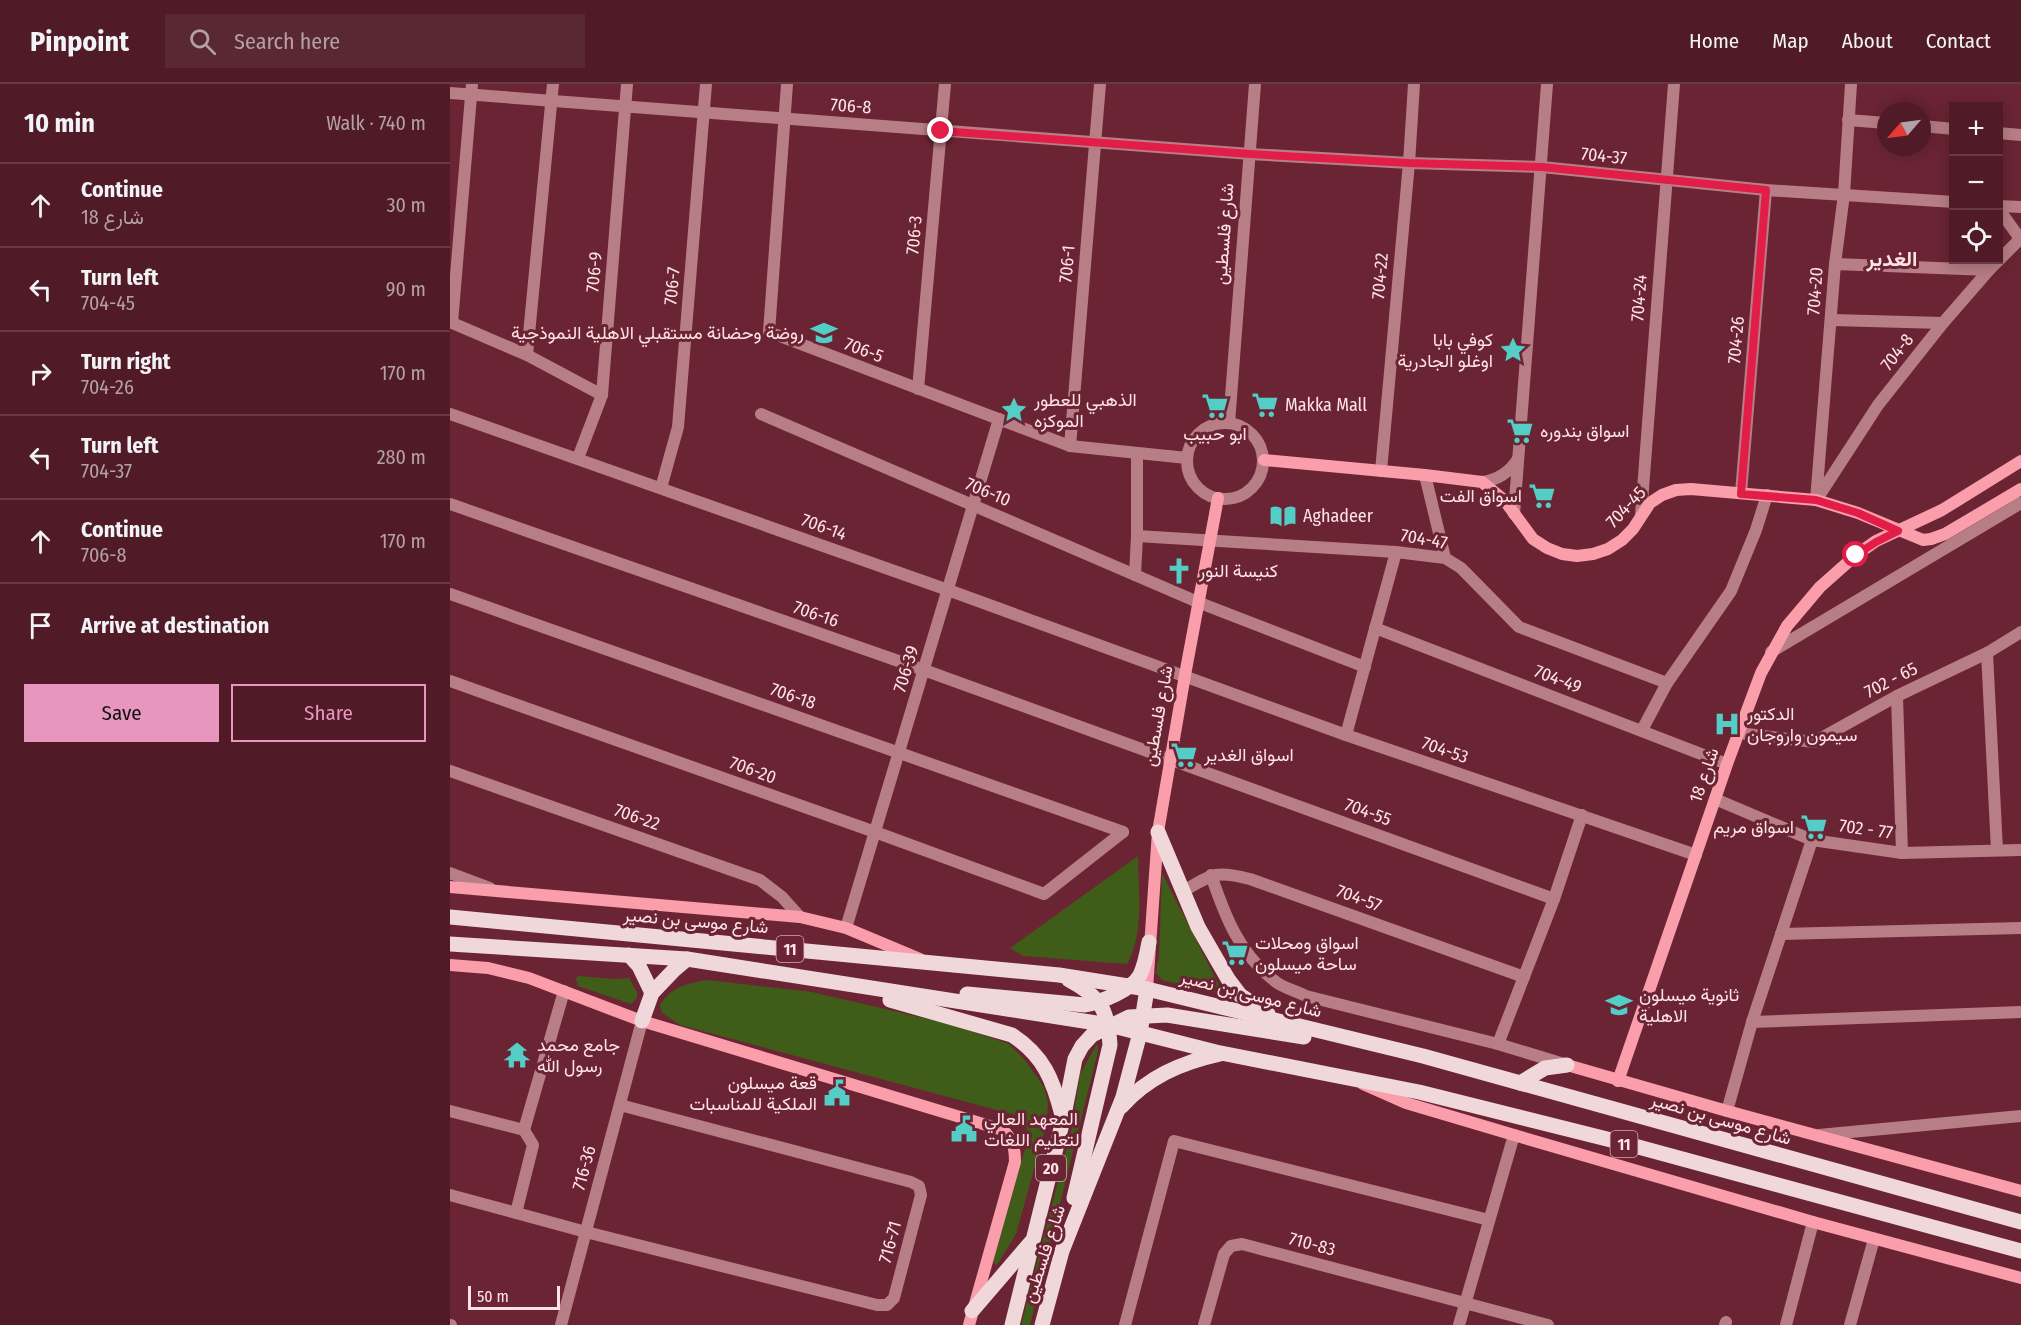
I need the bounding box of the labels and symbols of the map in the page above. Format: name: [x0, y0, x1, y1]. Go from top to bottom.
street label: 706-8: [830, 94, 872, 118]
north arrow: [1877, 102, 1931, 156]
route end: [927, 117, 953, 143]
street label: 704-37: [1580, 143, 1628, 169]
street label: شارع فلسطين: [1209, 182, 1240, 286]
street label: 706-3: [901, 215, 927, 255]
street label: 706-1: [1054, 244, 1080, 284]
district label: الغدير: [1866, 246, 1917, 272]
street label: 706-9: [581, 251, 607, 293]
street label: 704-22: [1367, 252, 1393, 300]
street label: 706-7: [659, 266, 685, 306]
street label: 704-20: [1802, 266, 1828, 316]
street label: 704-24: [1626, 274, 1652, 322]
street label: 704-26: [1723, 315, 1749, 365]
school or university icon: روضة وحضانة مستقبلي الاهلية النموذجية: [809, 318, 839, 348]
place label: روضة وحضانة مستقبلي الاهلية النموذجية: [511, 322, 804, 348]
place label: كوفي بابا اوغلو الجادرية: [1397, 329, 1493, 372]
street label: 704-8: [1876, 329, 1918, 375]
street label: 706-5: [841, 333, 887, 367]
place icon: كوفي بابا اوغلو الجادرية: [1498, 335, 1528, 365]
place label: الذهبي للعطور الموكزه: [1033, 389, 1137, 432]
supermarket icon: Makka Mall: [1250, 390, 1280, 420]
supermarket icon: ابو حبيب: [1200, 391, 1230, 421]
place label: Makka Mall: [1285, 394, 1367, 416]
place icon: الذهبي للعطور الموكزه: [999, 395, 1029, 425]
supermarket icon: اسواق بندوره: [1505, 416, 1535, 446]
place label: اسواق بندوره: [1540, 420, 1629, 442]
place label: ابو حبيب: [1183, 423, 1247, 445]
street label: 706-10: [962, 473, 1014, 511]
supermarket icon: اسواق الفت: [1527, 481, 1557, 511]
street label: 704-45: [1601, 482, 1651, 532]
place label: اسواق الفت: [1440, 485, 1522, 507]
library icon: Aghadeer: [1268, 501, 1298, 531]
place label: Aghadeer: [1303, 505, 1374, 527]
street label: 706-14: [798, 509, 850, 545]
street label: 704-47: [1399, 524, 1449, 554]
route start: [1842, 541, 1868, 567]
church icon: كنيسة النور: [1164, 556, 1194, 586]
place label: كنيسة النور: [1198, 560, 1278, 582]
street label: 706-16: [790, 596, 842, 632]
street label: 706-39: [889, 643, 923, 695]
street label: 702 - 65: [1861, 657, 1921, 703]
street label: 704-49: [1531, 660, 1585, 698]
street label: شارع فلسطين: [1138, 664, 1179, 768]
street label: 706-18: [767, 678, 819, 714]
place label: الدكتور سيمون واروجان: [1746, 703, 1857, 746]
hospital icon: الدكتور سيمون واروجان: [1712, 709, 1742, 739]
street label: 704-53: [1419, 732, 1471, 768]
supermarket icon: اسواق الغدير: [1169, 740, 1199, 770]
place label: اسواق الغدير: [1203, 744, 1294, 766]
street label: شارع 18: [1684, 745, 1725, 806]
street label: 706-20: [727, 751, 779, 789]
street label: 704-55: [1342, 793, 1394, 831]
street label: 706-22: [611, 799, 663, 835]
supermarket icon: اسواق مريم: [1799, 812, 1829, 842]
street label: 702 - 77: [1838, 814, 1894, 844]
place label: اسواق مريم: [1713, 816, 1794, 839]
street label: 704-57: [1333, 880, 1385, 916]
street label: شارع موسى بن نصير: [622, 904, 769, 939]
place label: اسواق ومحلات ساحة ميسلون: [1255, 932, 1359, 975]
road number: 11: [776, 936, 804, 962]
supermarket icon: اسواق ومحلات ساحة ميسلون: [1220, 938, 1250, 968]
street label: شارع موسى بن نصير: [1177, 966, 1324, 1023]
place label: ثانوية ميسلون الاهلية: [1639, 984, 1739, 1027]
school or university icon: ثانوية ميسلون الاهلية: [1604, 990, 1634, 1020]
place label: جامع محمد رسول الله: [537, 1034, 620, 1077]
temple icon: جامع محمد رسول الله: [502, 1040, 532, 1070]
place label: قعة ميسلون الملكية للمناسبات: [689, 1072, 817, 1115]
public building icon: قعة ميسلون الملكية للمناسبات: [822, 1078, 852, 1108]
street label: شارع موسى بن نصير: [1647, 1088, 1794, 1151]
place label: المعهد العالي لتعليم اللغات: [984, 1108, 1080, 1152]
public building icon: المعهد العالي لتعليم اللغات: [949, 1114, 979, 1144]
road number: 11: [1610, 1131, 1638, 1157]
street label: 716-36: [567, 1143, 601, 1193]
road number: 20: [1036, 1155, 1066, 1181]
street label: شارع فلسطين: [1018, 1202, 1071, 1306]
street label: 716-71: [874, 1219, 906, 1265]
street label: 710-83: [1286, 1227, 1338, 1261]
scale bar: [468, 1283, 560, 1310]

